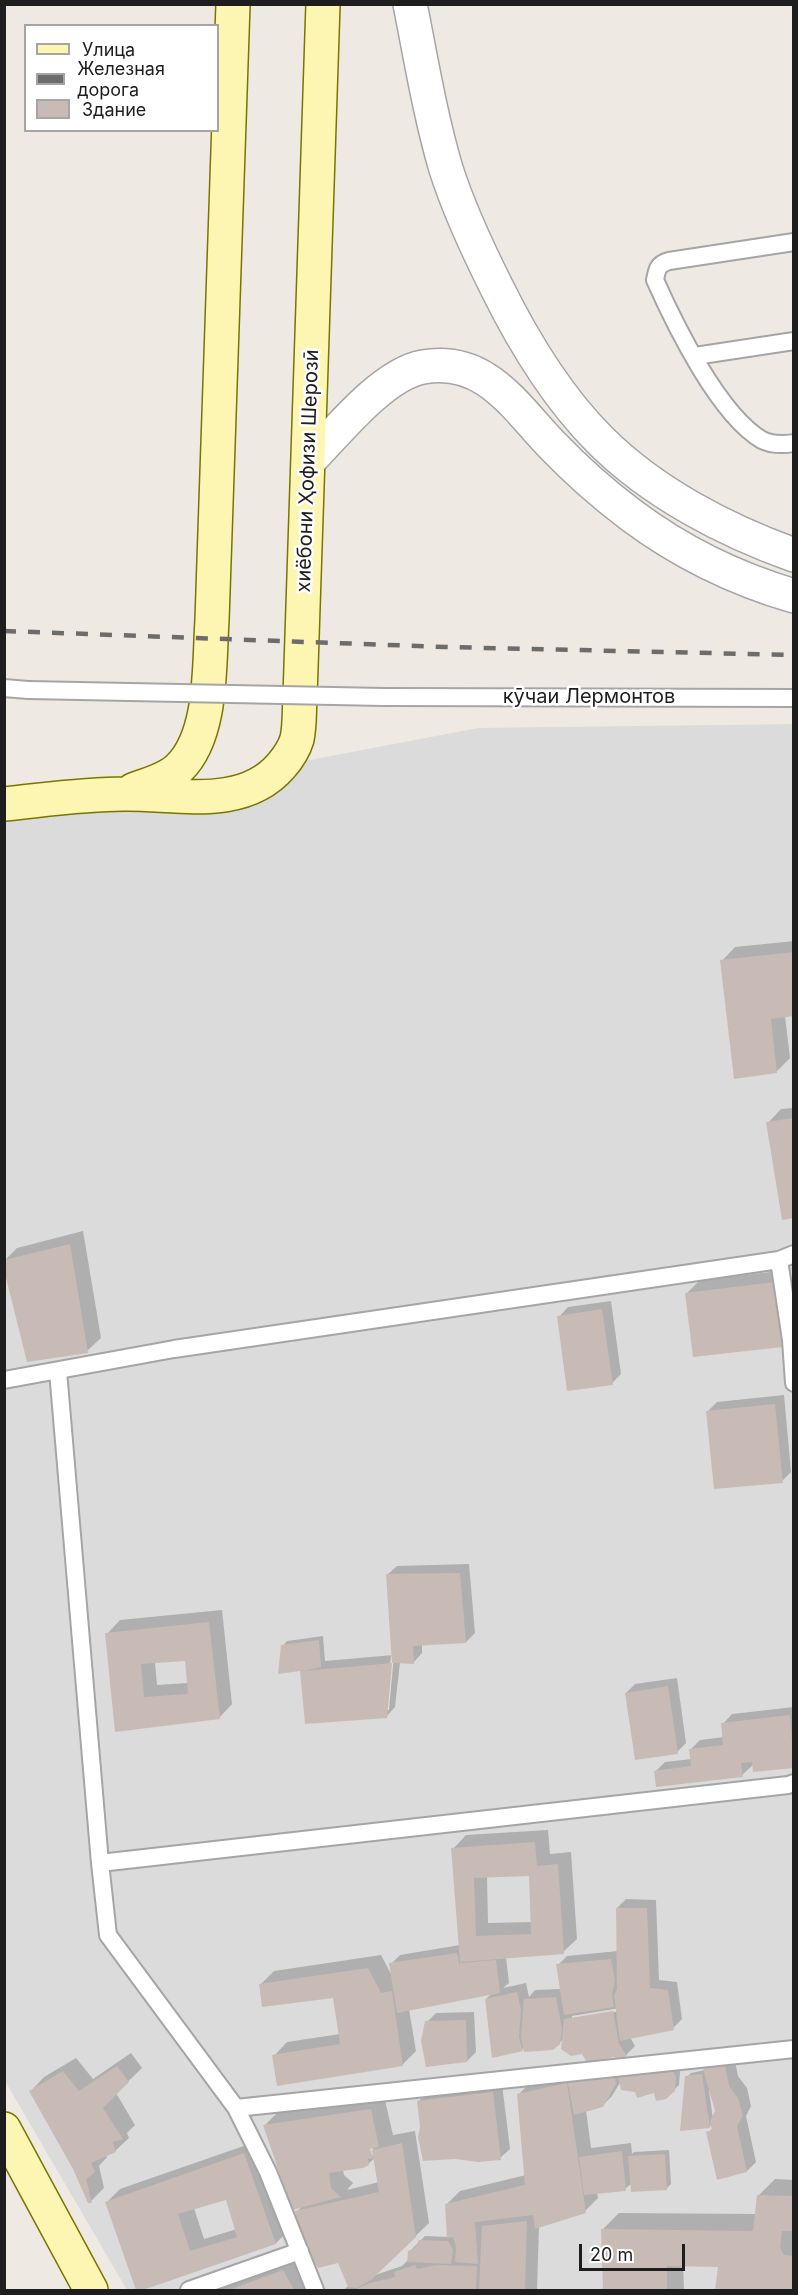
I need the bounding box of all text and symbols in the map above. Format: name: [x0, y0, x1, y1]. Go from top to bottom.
legend: [24, 24, 219, 132]
text: Улица: [82, 39, 135, 60]
text: Железная дорога: [77, 58, 165, 100]
text: Здание: [82, 99, 146, 120]
street label: хиёбони Ҳофизи Шерозӣ: [292, 349, 324, 593]
street label: кӯчаи Лермонтов: [503, 685, 675, 709]
scale bar: [582, 2232, 688, 2270]
text: 20 m: [590, 2244, 633, 2265]

